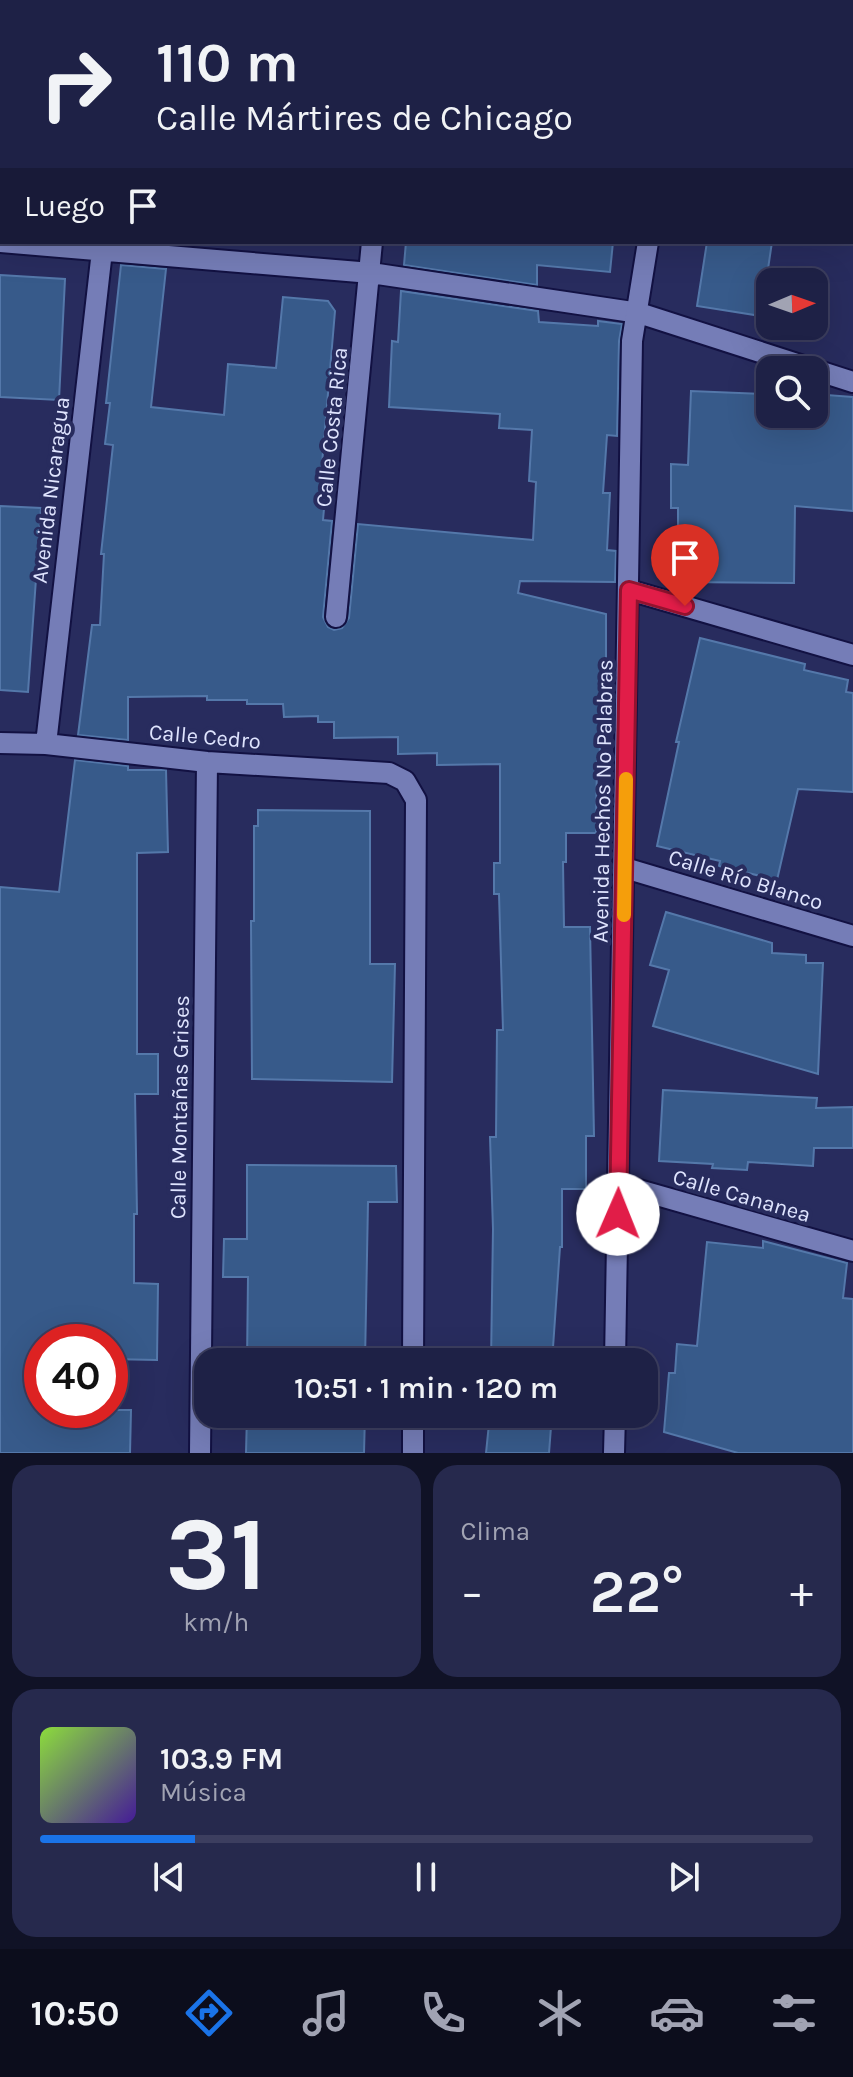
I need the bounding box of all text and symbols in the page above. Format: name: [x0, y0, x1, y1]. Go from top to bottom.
text: 110 m: [156, 30, 299, 95]
icon: right: [24, 32, 128, 136]
text: Calle Mártires de Chicago: [156, 97, 573, 139]
icon: arrive: [121, 184, 165, 228]
text: Luego: [24, 188, 105, 224]
north arrow: [756, 268, 828, 340]
map controls: [756, 268, 828, 428]
street label: Calle Costa Rica: [311, 346, 353, 508]
button: search: [756, 356, 828, 428]
street label: Avenida Nicaragua: [27, 395, 75, 585]
pin: [651, 524, 719, 606]
icon: arrive: [663, 536, 707, 580]
street label: Avenida Hechos No Palabras: [588, 659, 618, 943]
street label: Calle Cedro: [148, 719, 262, 755]
street label: Calle Río Blanco: [665, 844, 826, 916]
street label: Calle Montañas Grises: [165, 995, 195, 1219]
street label: Calle Cananea: [670, 1164, 814, 1228]
position arrow: [576, 1172, 660, 1256]
speed limit sign: 40: [24, 1324, 128, 1428]
text: 10:51 · 1 min · 120 m: [294, 1370, 558, 1406]
text: 31: [165, 1494, 267, 1615]
text: Clima: [461, 1516, 530, 1547]
text: 22°: [590, 1557, 684, 1627]
text: −: [461, 1567, 484, 1618]
text: +: [790, 1567, 813, 1618]
text: km/h: [183, 1607, 249, 1638]
text: 103.9 FM: [160, 1741, 283, 1777]
text: Música: [160, 1777, 247, 1808]
icon: previous: [147, 1855, 191, 1899]
icon: pause: [404, 1855, 448, 1899]
icon: next: [662, 1855, 706, 1899]
icon: directions: [181, 1985, 237, 2041]
icon: music: [298, 1985, 354, 2041]
icon: phone: [415, 1985, 471, 2041]
icon: climate: [532, 1985, 588, 2041]
icon: car: [649, 1985, 705, 2041]
icon: filters: [766, 1985, 822, 2041]
text: 10:50: [31, 1992, 120, 2034]

